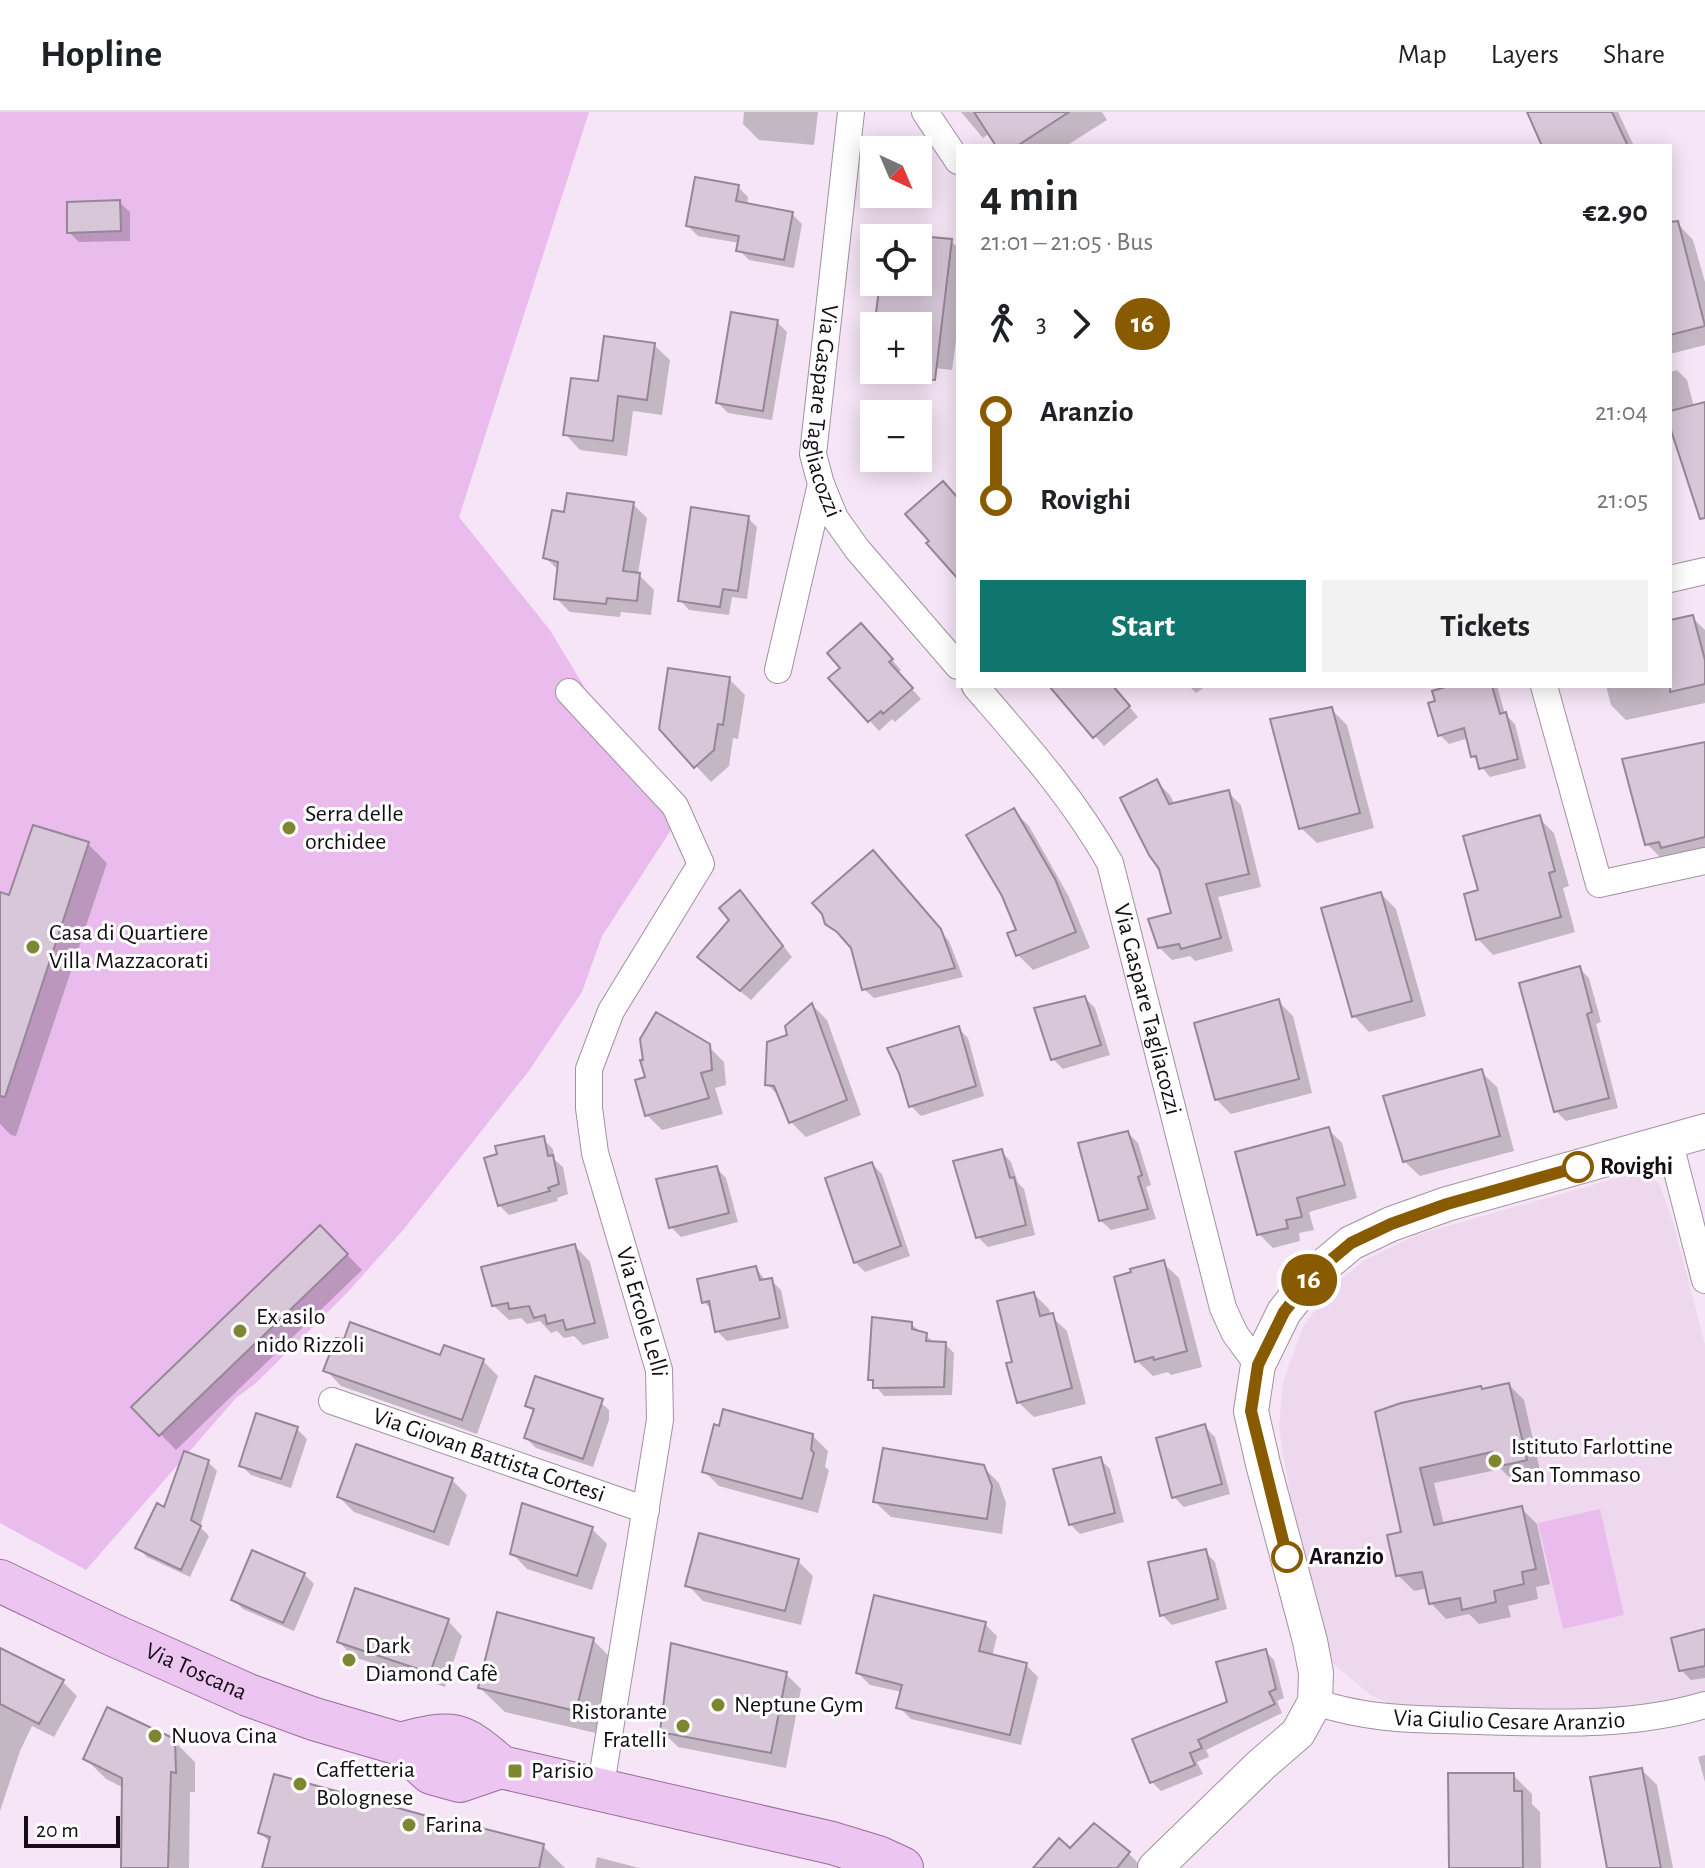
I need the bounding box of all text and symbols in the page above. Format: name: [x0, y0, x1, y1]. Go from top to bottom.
text: Hopline: [40, 36, 162, 74]
text: Map: [1398, 41, 1447, 69]
text: Layers: [1491, 41, 1559, 69]
text: Share: [1603, 41, 1665, 69]
north arrow: [860, 136, 932, 208]
map controls: [860, 136, 932, 472]
text: 4 min: [980, 175, 1079, 219]
text: €2.90: [1583, 197, 1648, 227]
button: locate: [860, 224, 932, 296]
text: 21:01 – 21:05 · Bus: [980, 229, 1153, 255]
icon: walk: [980, 302, 1024, 346]
icon: forward: [1059, 302, 1103, 346]
street label: Via Gaspare Tagliacozzi: [801, 303, 845, 521]
text: 16: [1131, 310, 1154, 338]
text: 3: [1036, 311, 1047, 337]
button: +: [860, 312, 932, 384]
text: Aranzio: [1040, 397, 1133, 427]
text: 21:04: [1595, 399, 1648, 425]
button: −: [860, 400, 932, 472]
text: Rovighi: [1040, 485, 1131, 515]
text: 21:05: [1597, 487, 1648, 513]
button: Start: [980, 580, 1306, 672]
button: Tickets: [1322, 580, 1648, 672]
place label: Serra delle orchidee: [305, 802, 404, 854]
marker: Serra delle orchidee: [280, 819, 298, 837]
street label: Via Gaspare Tagliacozzi: [1109, 901, 1185, 1117]
place label: Casa di Quartiere Villa Mazzacorati: [49, 921, 209, 973]
marker: Casa di Quartiere Villa Mazzacorati: [24, 938, 42, 956]
marker: Rovighi: [1563, 1152, 1593, 1182]
place label: Rovighi: [1600, 1155, 1673, 1179]
street label: Via Ercole Lelli: [611, 1245, 671, 1377]
line badge: 16: [1273, 1254, 1345, 1306]
text: 16: [1297, 1266, 1321, 1294]
place label: Ex asilo nido Rizzoli: [256, 1305, 364, 1357]
marker: Ex asilo nido Rizzoli: [231, 1322, 249, 1340]
street label: Via Giovan Battista Cortesi: [370, 1404, 608, 1507]
place label: Istituto Farlottine San Tommaso: [1511, 1435, 1673, 1487]
marker: Istituto Farlottine San Tommaso: [1486, 1452, 1504, 1470]
marker: Aranzio: [1272, 1542, 1302, 1572]
place label: Aranzio: [1309, 1545, 1384, 1569]
place label: Dark Diamond Cafè: [365, 1634, 498, 1686]
street label: Via Toscana: [141, 1639, 250, 1705]
marker: Dark Diamond Cafè: [340, 1651, 358, 1669]
place label: Neptune Gym: [734, 1693, 864, 1717]
marker: Neptune Gym: [709, 1696, 727, 1714]
place label: Ristorante Fratelli: [571, 1700, 667, 1752]
street label: Via Giulio Cesare Aranzio: [1392, 1706, 1626, 1735]
marker: Ristorante Fratelli: [674, 1717, 692, 1735]
place label: Nuova Cina: [171, 1724, 277, 1748]
marker: Nuova Cina: [146, 1727, 164, 1745]
place label: Caffetteria Bolognese: [316, 1758, 415, 1810]
place label: Parisio: [531, 1759, 594, 1783]
marker: Parisio: [506, 1762, 524, 1780]
marker: Caffetteria Bolognese: [291, 1775, 309, 1793]
scale bar: [24, 1812, 120, 1848]
place label: Farina: [425, 1813, 483, 1837]
marker: Farina: [400, 1816, 418, 1834]
text: 20 m: [36, 1819, 79, 1841]

